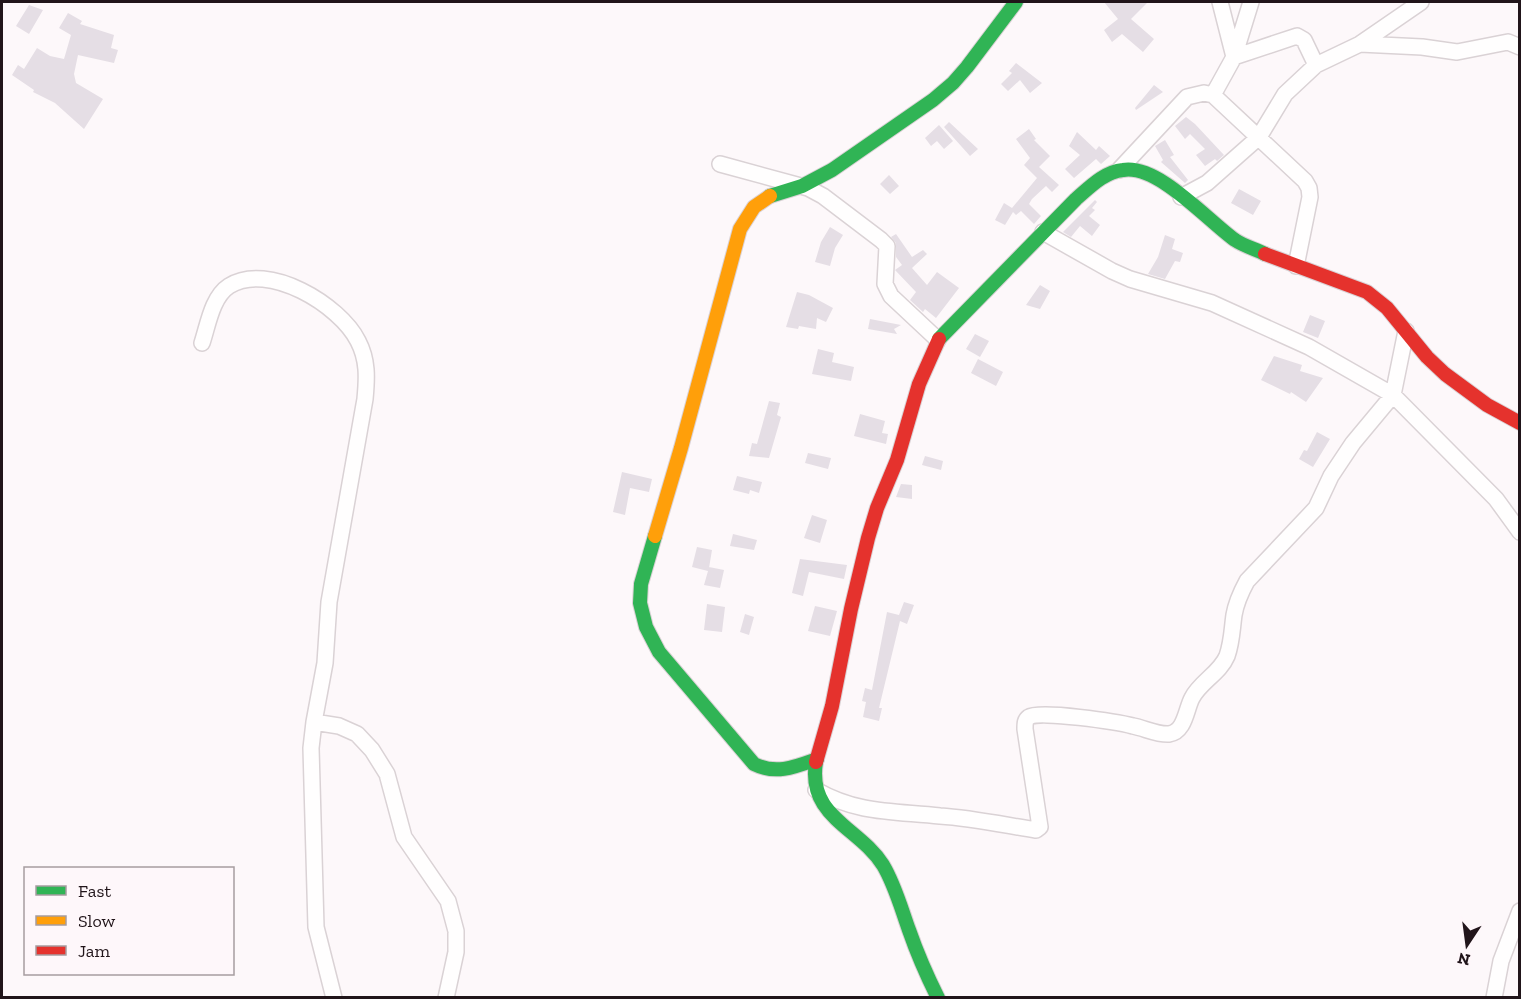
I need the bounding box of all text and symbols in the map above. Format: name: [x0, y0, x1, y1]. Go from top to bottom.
legend: [24, 867, 234, 975]
text: Fast: [78, 880, 111, 902]
text: Slow: [78, 910, 115, 932]
north arrow: [1437, 915, 1497, 975]
text: Jam: [78, 940, 110, 962]
text: N: [1456, 949, 1472, 970]

